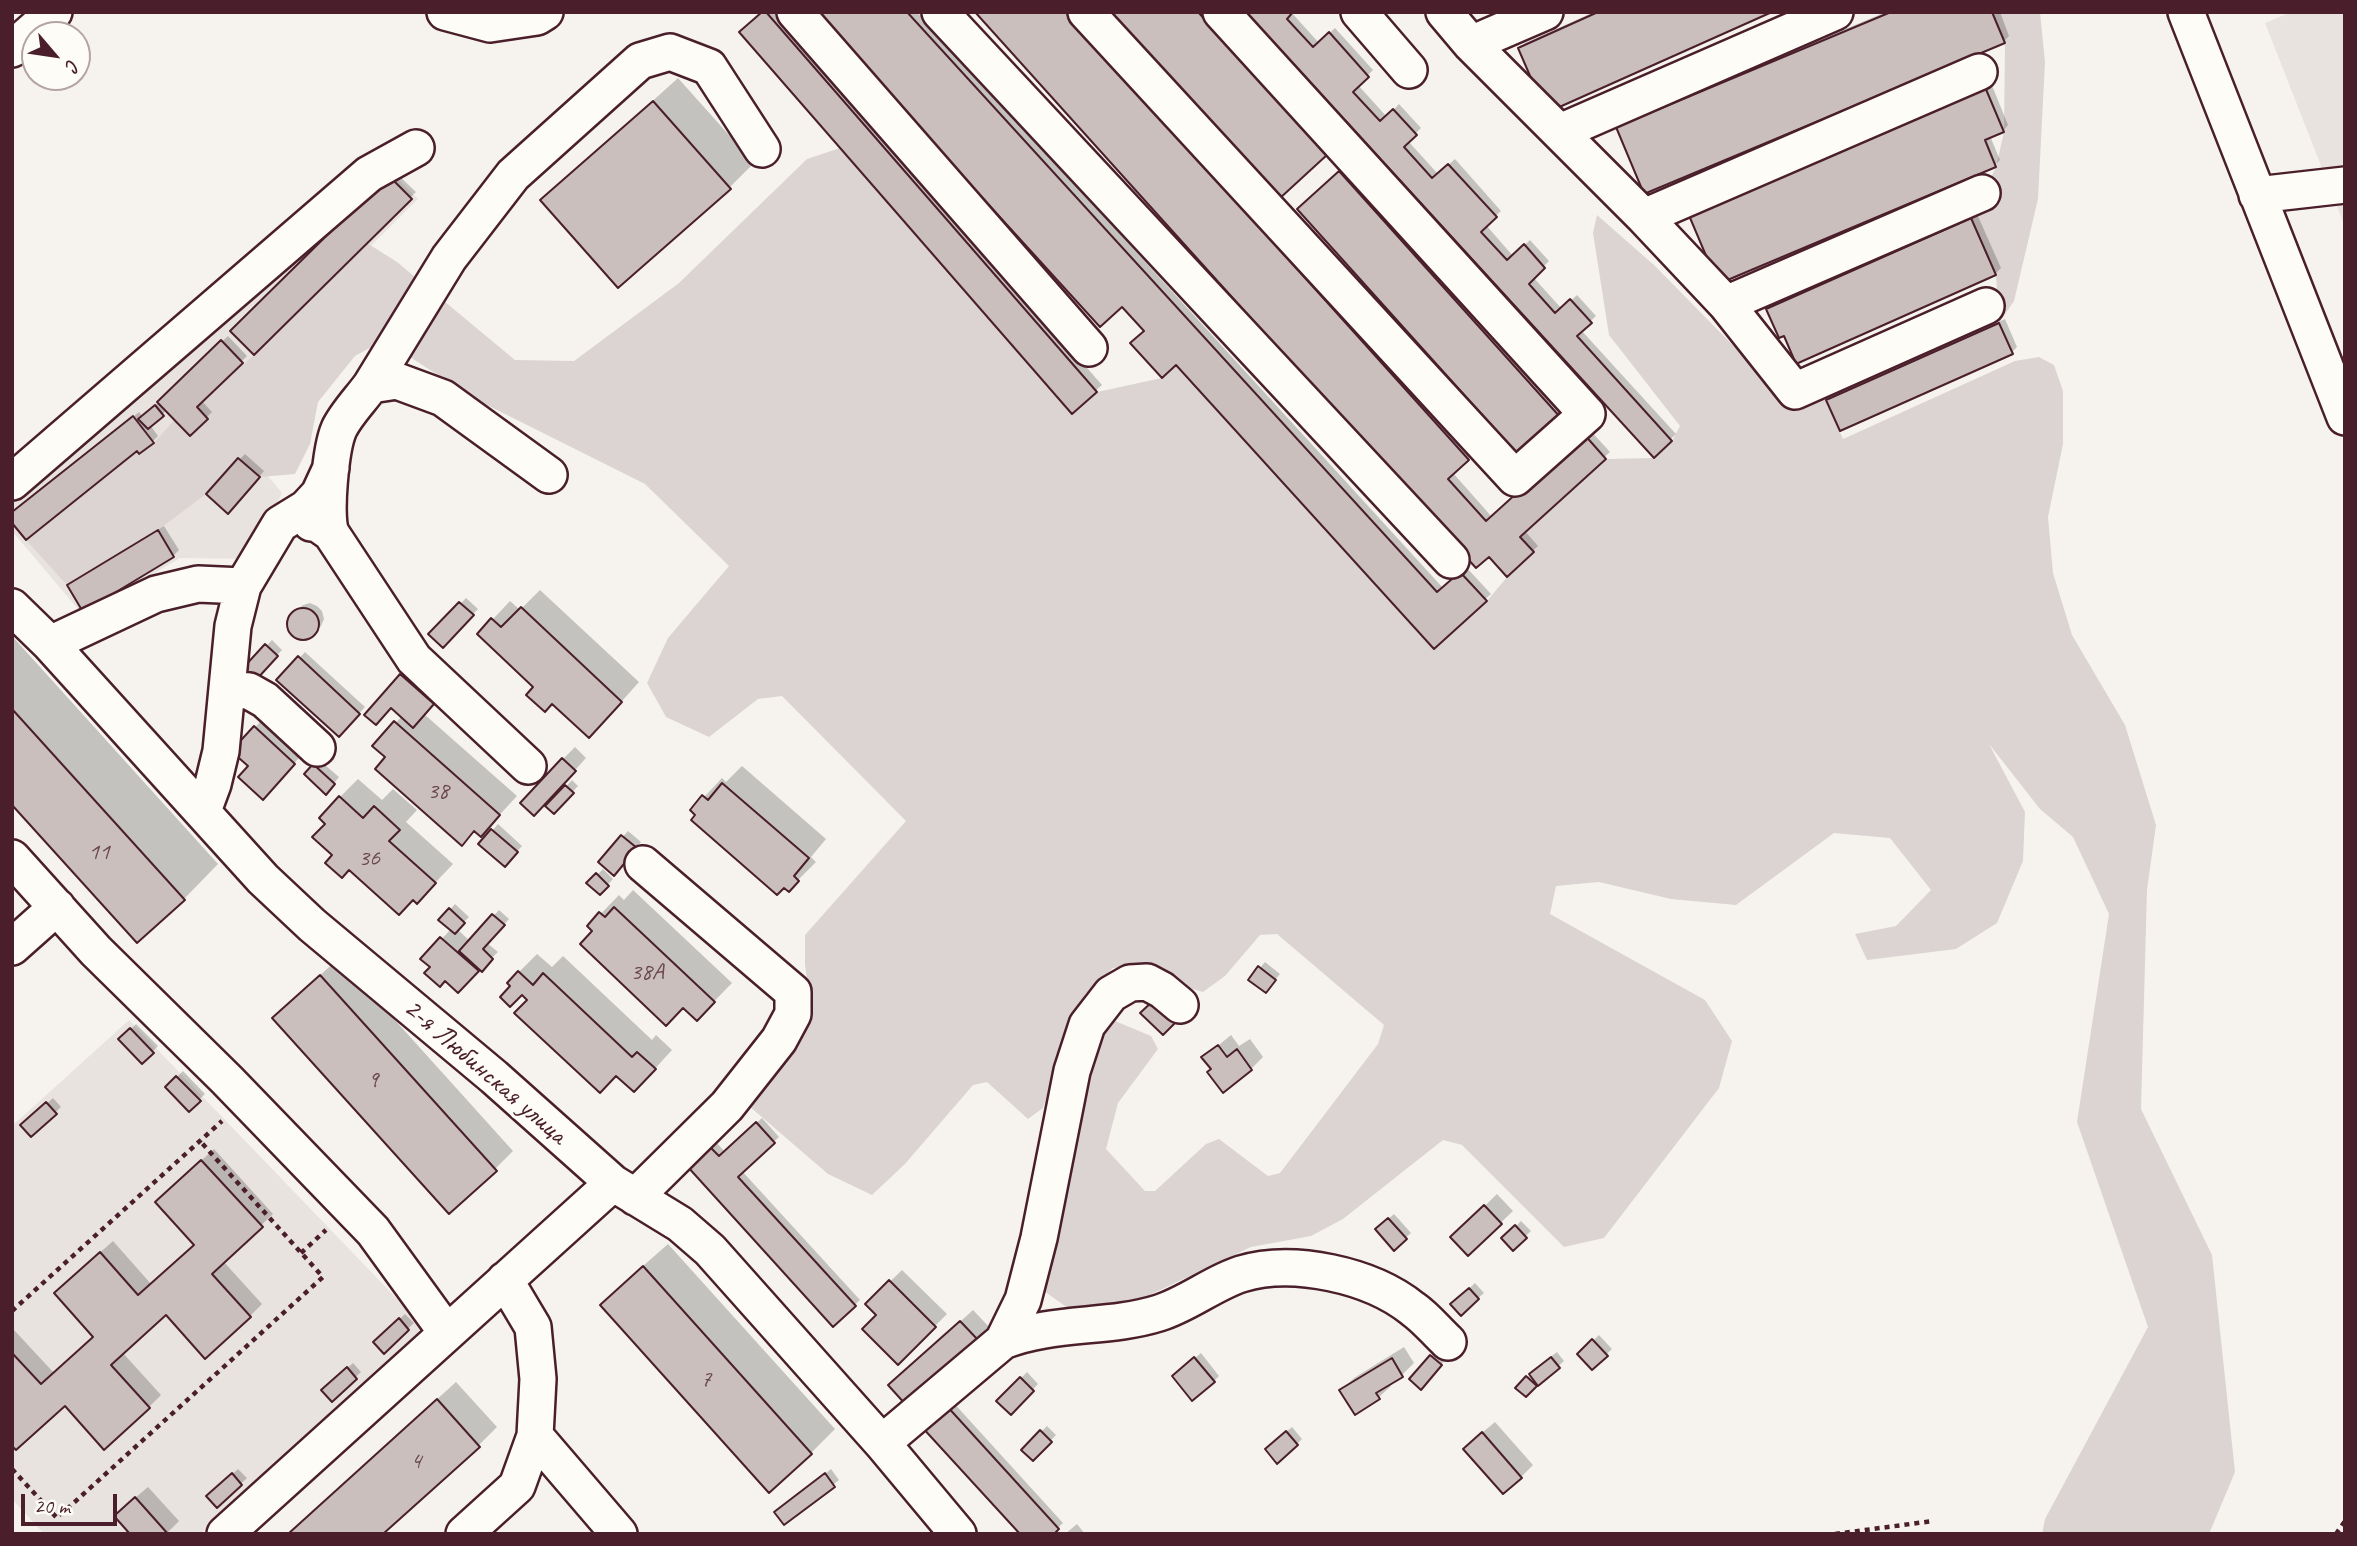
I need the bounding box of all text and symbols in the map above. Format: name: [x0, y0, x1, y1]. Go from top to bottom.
north arrow: [21, 21, 91, 91]
text: С: [60, 55, 85, 75]
house number: 38: [427, 778, 449, 806]
house number: 11: [88, 839, 110, 867]
house number: 36: [358, 845, 380, 873]
house number: 38А: [630, 959, 664, 987]
street label: 2-я Любинская улица: [396, 992, 574, 1152]
house number: 9: [368, 1067, 378, 1095]
house number: 7: [701, 1366, 711, 1394]
house number: 4: [411, 1448, 421, 1476]
scale bar: [24, 1480, 121, 1524]
text: 20 m: [34, 1493, 70, 1519]

